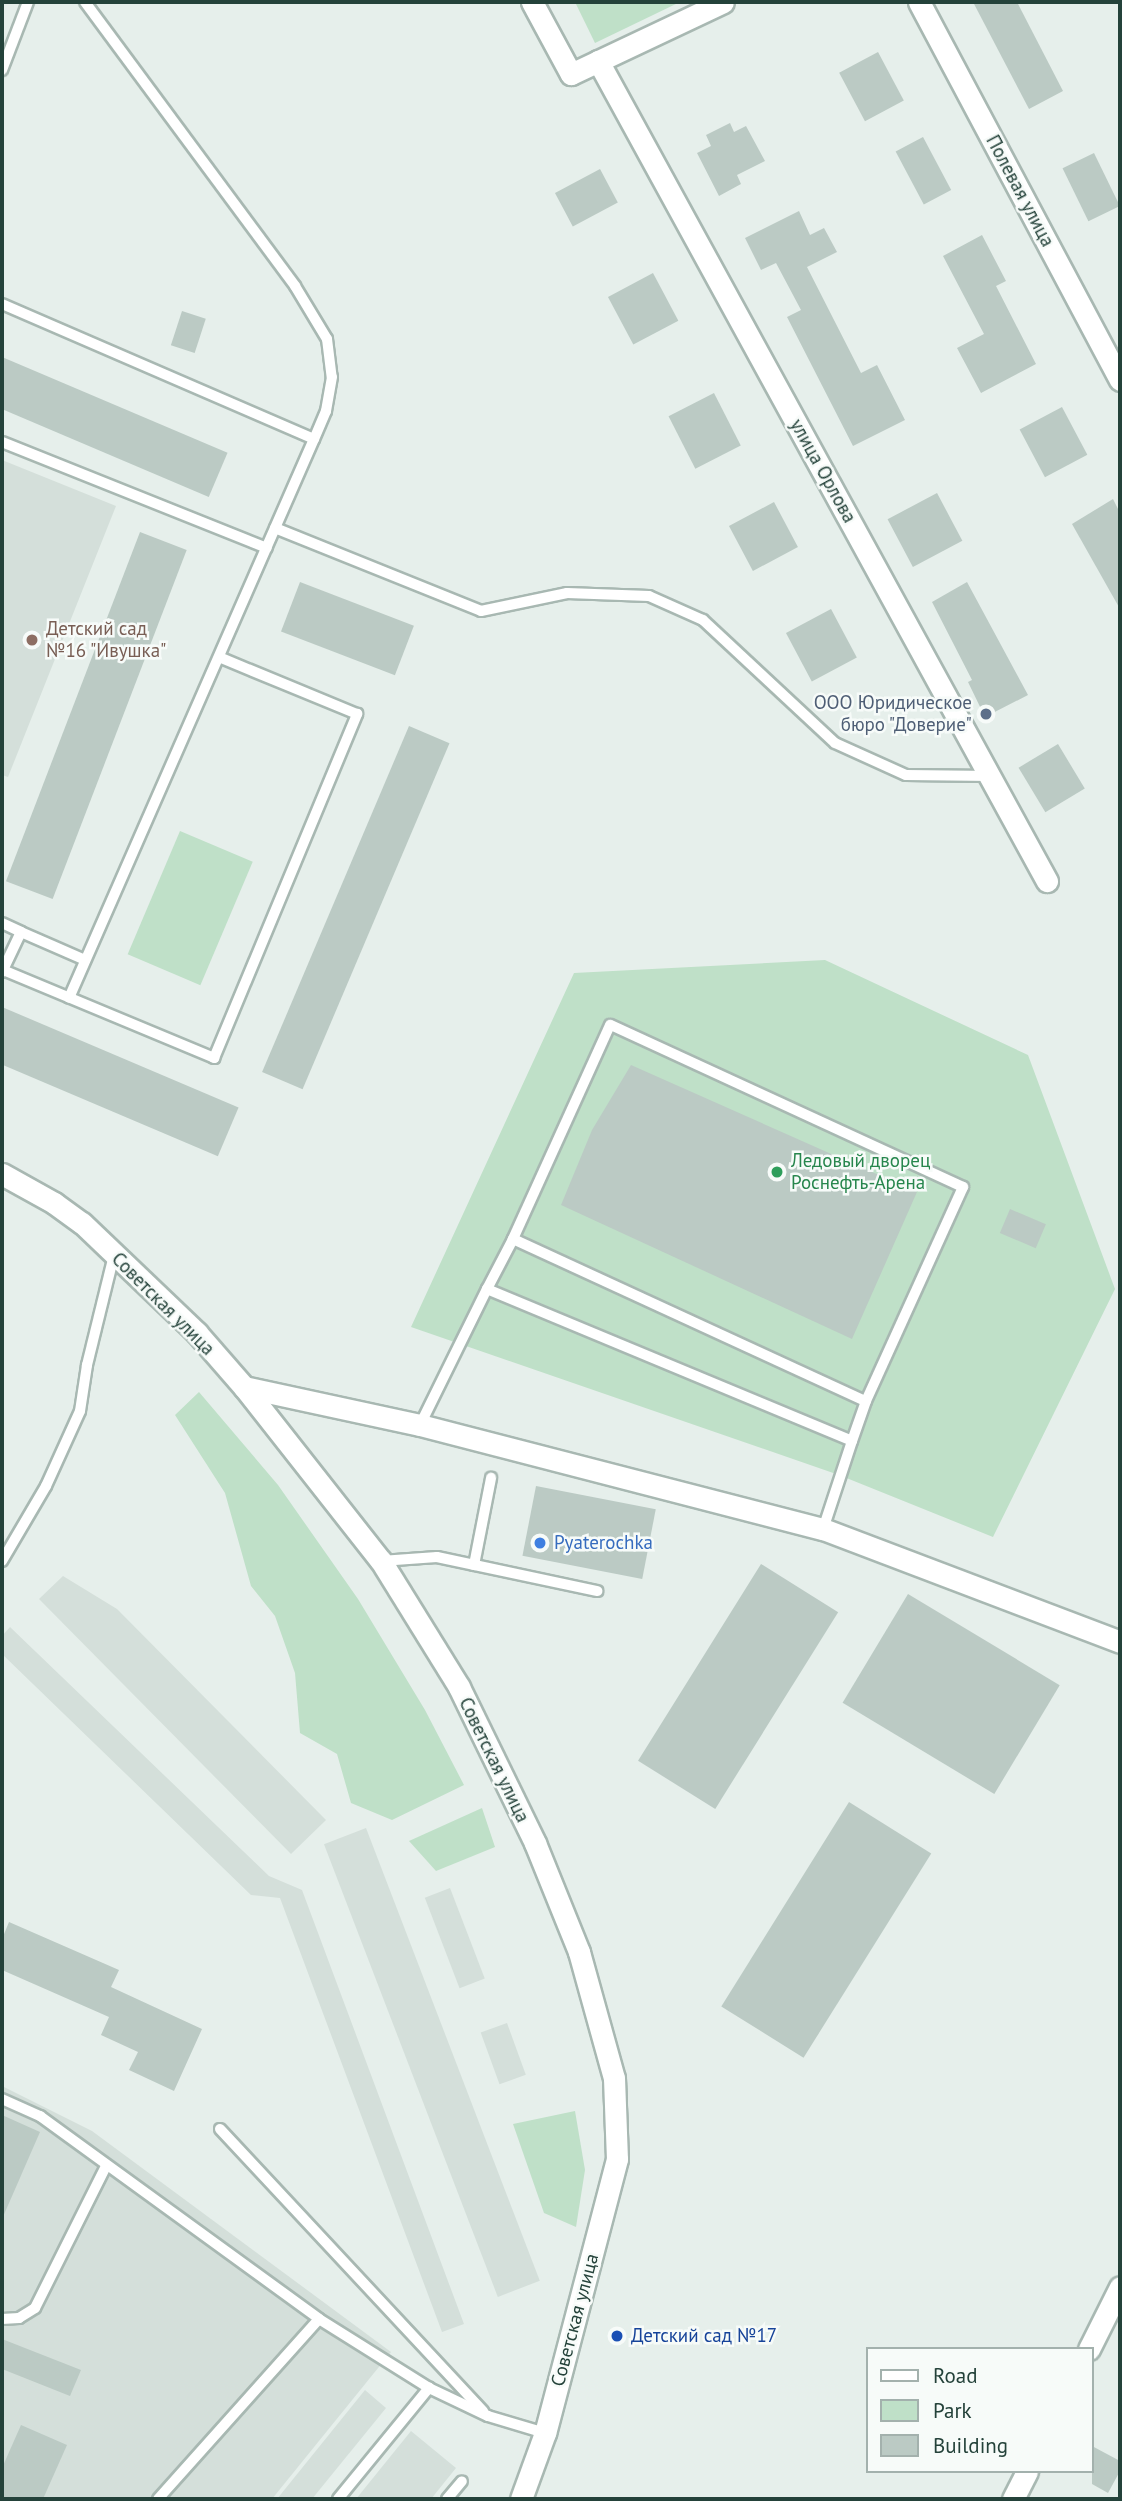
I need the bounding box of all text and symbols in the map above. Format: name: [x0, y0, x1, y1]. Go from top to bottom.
street label: Полевая улица: [981, 131, 1059, 251]
street label: улица Орлова: [785, 415, 861, 527]
place label: Детский сад №16 "Ивушка": [46, 618, 168, 662]
marker: Детский сад №16 "Ивушка": [24, 632, 40, 648]
place label: ООО Юридическое бюро "Доверие": [814, 692, 972, 736]
marker: ООО Юридическое бюро "Доверие": [978, 706, 994, 722]
place label: Ледовый дворец Роснефть-Арена: [791, 1150, 930, 1194]
marker: Ледовый дворец Роснефть-Арена: [769, 1164, 785, 1180]
street label: Советская улица: [107, 1248, 219, 1360]
place label: Pyaterochka: [554, 1532, 653, 1554]
marker: Pyaterochka: [532, 1535, 548, 1551]
street label: Советская улица: [454, 1694, 534, 1826]
street label: Советская улица: [546, 2251, 604, 2389]
place label: Детский сад №17: [631, 2325, 777, 2347]
marker: Детский сад №17: [609, 2328, 625, 2344]
legend: [866, 2347, 1094, 2473]
text: Road: [933, 2362, 977, 2389]
text: Park: [933, 2397, 972, 2424]
text: Building: [933, 2432, 1008, 2459]

